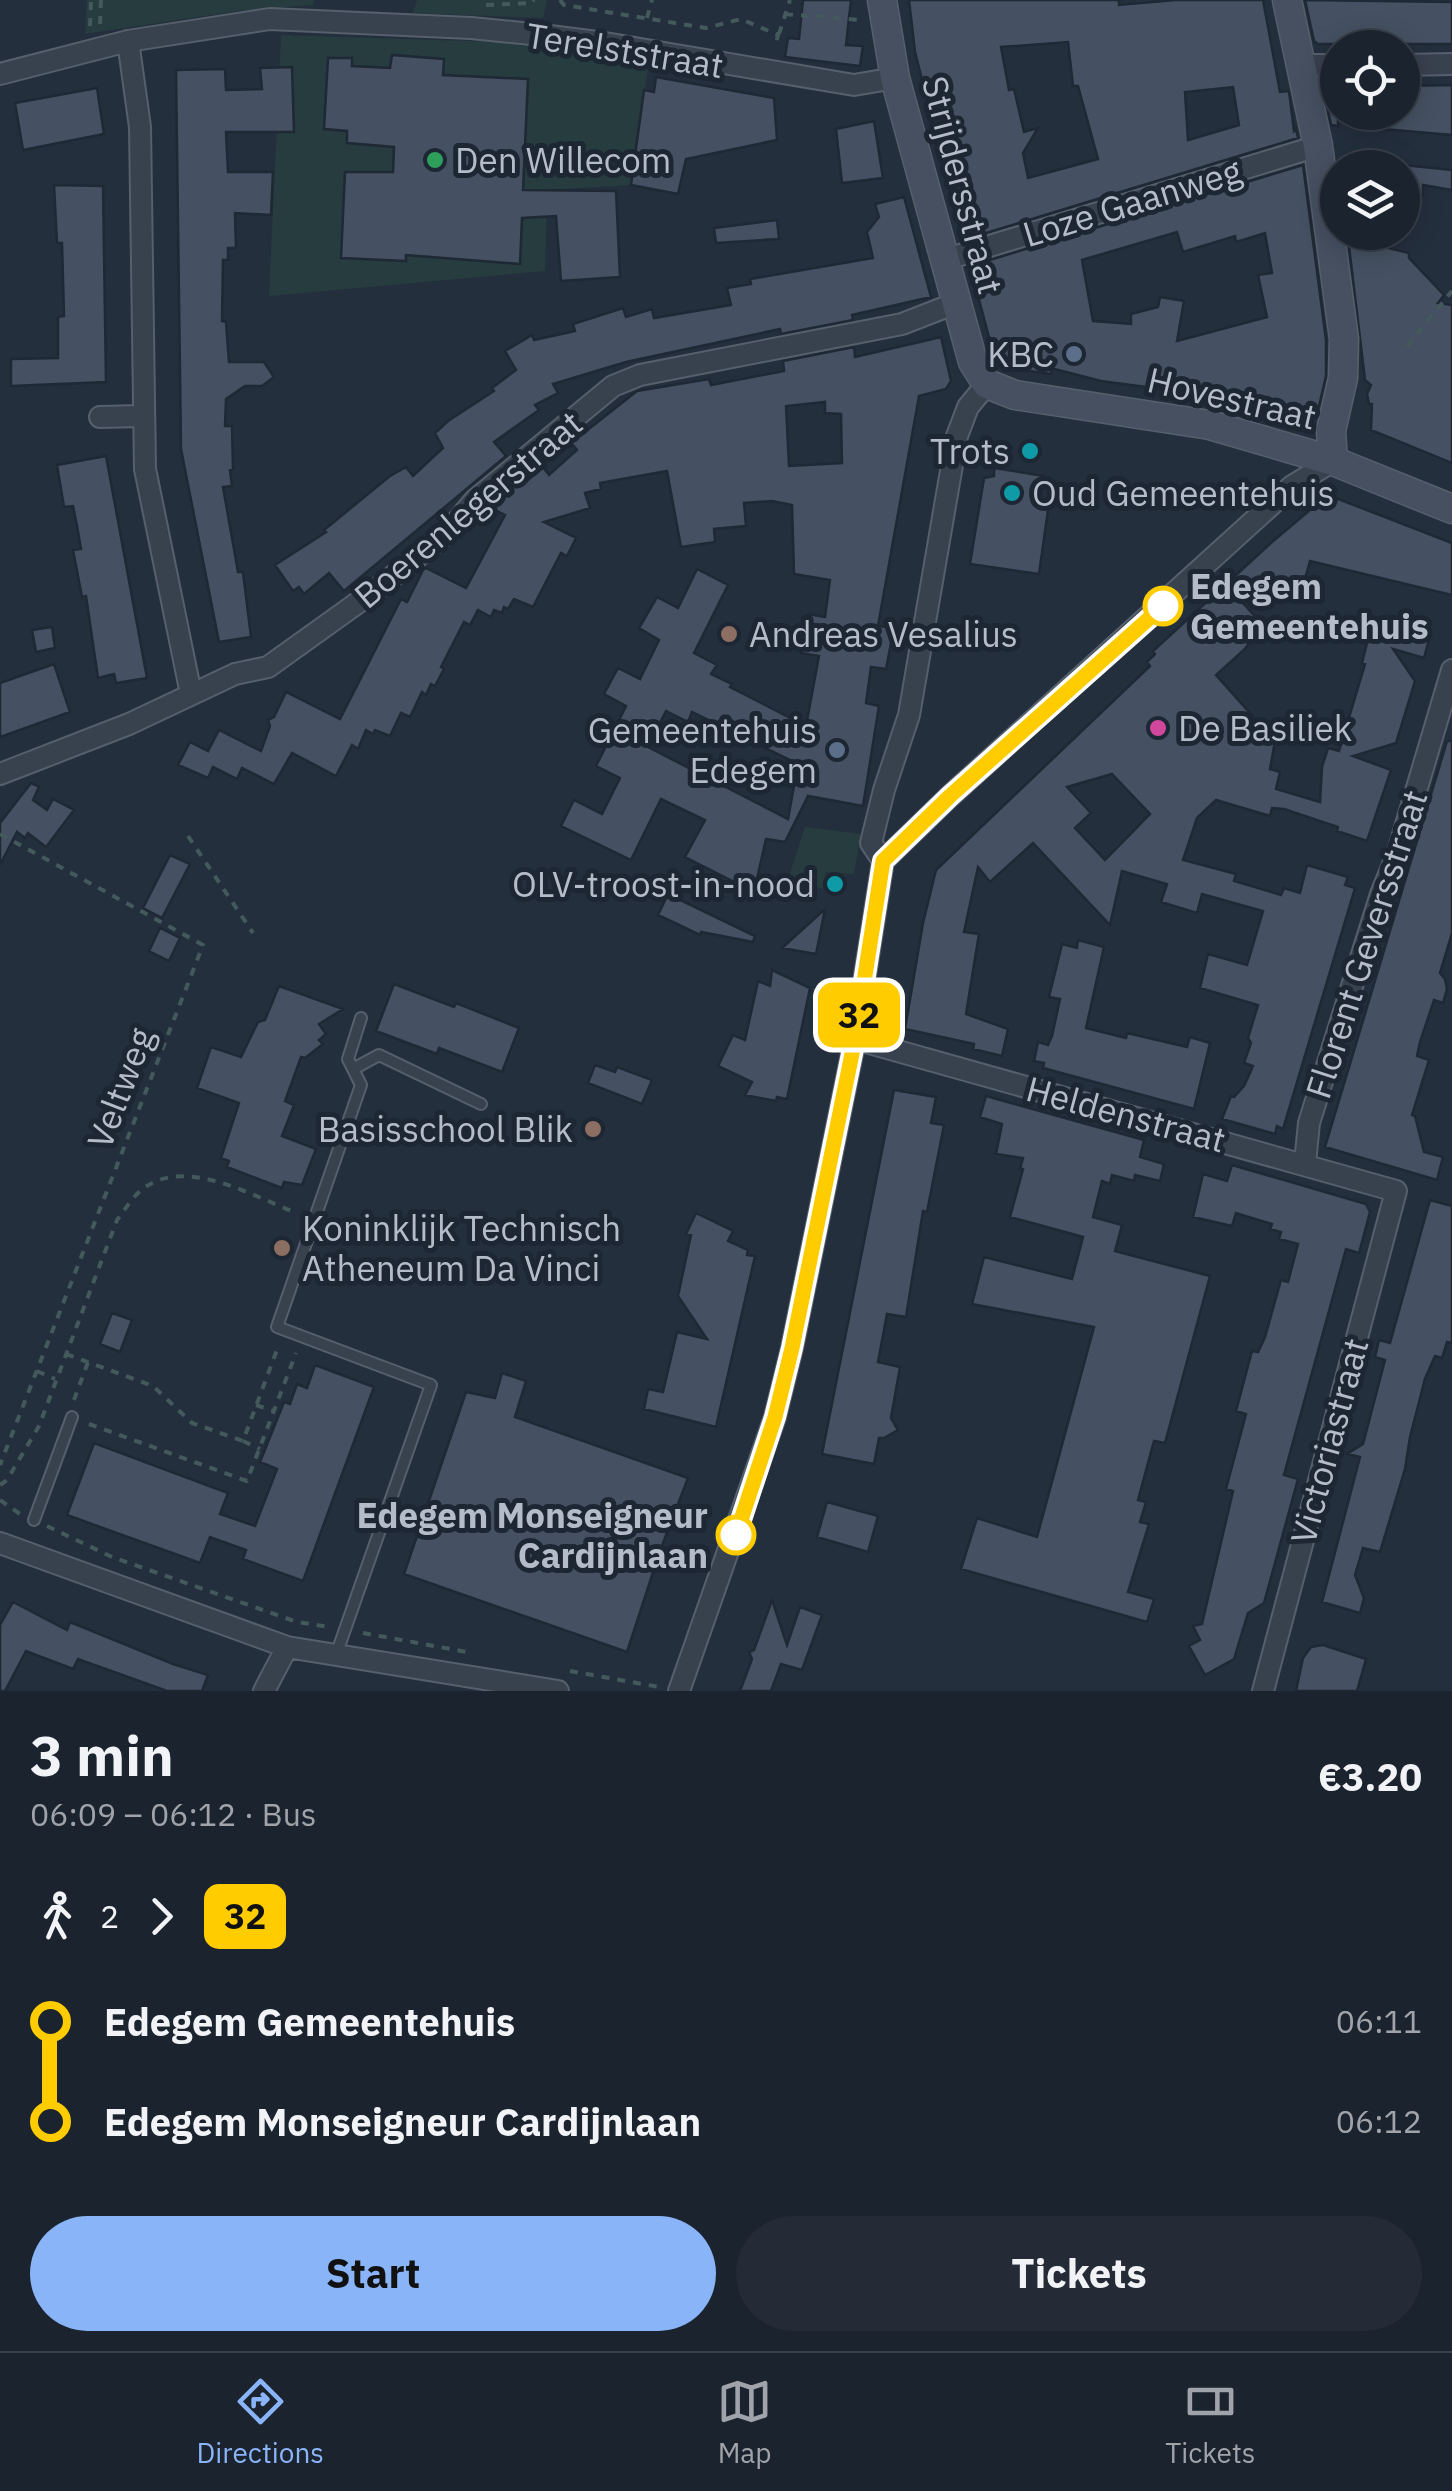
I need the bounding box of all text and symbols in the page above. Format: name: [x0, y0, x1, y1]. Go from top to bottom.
street label: Terelststraat: [523, 12, 727, 88]
map controls: [1320, 30, 1420, 250]
button: locate: [1320, 30, 1420, 130]
street label: Strijdersstraat: [912, 71, 1014, 299]
place label: Den Willecom: [455, 137, 671, 183]
street label: Loze Gaanweg: [1017, 147, 1247, 257]
marker: Den Willecom: [424, 149, 446, 171]
button: layers: [1320, 150, 1420, 250]
place label: KBC: [987, 331, 1054, 377]
marker: KBC: [1063, 343, 1085, 365]
street label: Hovestraat: [1143, 356, 1321, 440]
street label: Boerenlegerstraat: [344, 400, 592, 618]
place label: Trots: [930, 428, 1010, 474]
marker: Trots: [1019, 440, 1041, 462]
place label: Oud Gemeentehuis: [1032, 470, 1335, 516]
marker: Oud Gemeentehuis: [1001, 482, 1023, 504]
place label: Edegem Gemeentehuis: [1190, 563, 1429, 649]
marker: Edegem Gemeentehuis: [1144, 587, 1182, 625]
place label: Andreas Vesalius: [749, 611, 1018, 657]
marker: Andreas Vesalius: [718, 623, 740, 645]
place label: De Basiliek: [1178, 705, 1352, 751]
place label: Gemeentehuis Edegem: [588, 707, 817, 793]
marker: De Basiliek: [1147, 717, 1169, 739]
marker: Gemeentehuis Edegem: [826, 739, 848, 761]
street label: Florent Geversstraat: [1294, 784, 1438, 1104]
place label: OLV-troost-in-nood: [512, 861, 815, 907]
marker: OLV-troost-in-nood: [824, 873, 846, 895]
line badge: 32: [814, 982, 904, 1048]
text: 32: [838, 992, 880, 1038]
street label: Veltweg: [76, 1021, 164, 1155]
street label: Heldenstraat: [1021, 1065, 1231, 1163]
place label: Basisschool Blik: [318, 1106, 573, 1152]
marker: Basisschool Blik: [582, 1118, 604, 1140]
place label: Koninklijk Technisch Atheneum Da Vinci: [302, 1205, 621, 1291]
marker: Koninklijk Technisch Atheneum Da Vinci: [271, 1237, 293, 1259]
street label: Victoriastraat: [1279, 1333, 1379, 1549]
place label: Edegem Monseigneur Cardijnlaan: [356, 1492, 708, 1578]
marker: Edegem Monseigneur Cardijnlaan: [717, 1516, 755, 1554]
text: 3 min: [30, 1720, 174, 1791]
text: €3.20: [1318, 1752, 1422, 1801]
text: 06:09 – 06:12 · Bus: [30, 1793, 316, 1835]
icon: walk: [30, 1889, 85, 1944]
icon: forward: [134, 1889, 189, 1944]
text: 32: [224, 1893, 266, 1939]
text: 2: [100, 1895, 119, 1937]
text: Edegem Gemeentehuis: [104, 1997, 515, 2046]
text: 06:11: [1336, 2000, 1422, 2042]
text: Edegem Monseigneur Cardijnlaan: [104, 2097, 701, 2146]
text: 06:12: [1336, 2100, 1422, 2142]
button: Start: [30, 2216, 716, 2331]
button: Tickets: [736, 2216, 1422, 2331]
tab: Directions: [197, 2374, 324, 2471]
tab: Map: [717, 2374, 772, 2471]
tab: Tickets: [1165, 2374, 1255, 2471]

